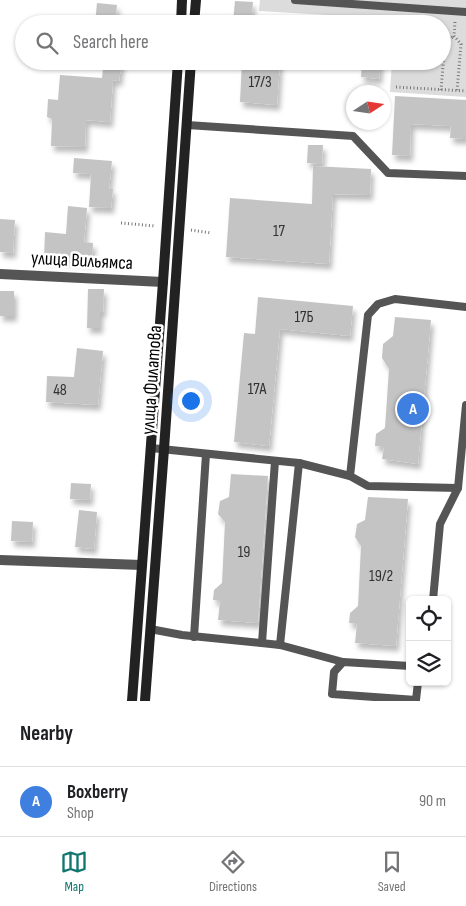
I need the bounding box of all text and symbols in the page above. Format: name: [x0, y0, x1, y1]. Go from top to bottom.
search box: [15, 15, 451, 70]
icon: search: [33, 29, 61, 57]
text: Search here: [73, 31, 149, 54]
house number: 17/3: [248, 73, 272, 92]
north arrow: [346, 85, 391, 130]
house number: 17: [273, 222, 286, 241]
street label: улица Вильямса: [31, 247, 133, 275]
house number: 17Б: [294, 308, 314, 327]
street label: улица Филатова: [137, 324, 167, 436]
house number: 17А: [248, 380, 266, 399]
house number: 48: [53, 381, 67, 400]
your location: [178, 388, 204, 414]
pin: A: [397, 390, 429, 428]
house number: 19: [238, 543, 250, 562]
house number: 19/2: [369, 567, 393, 586]
map controls: [406, 596, 451, 686]
button: locate: [406, 596, 451, 641]
button: layers: [406, 641, 451, 686]
text: Nearby: [20, 721, 73, 746]
text: Boxberry: [67, 781, 128, 804]
text: A: [32, 792, 40, 811]
text: 90 m: [419, 792, 446, 811]
text: Shop: [67, 804, 94, 823]
tab: Map: [60, 848, 88, 895]
tab: Directions: [209, 848, 257, 895]
tab: Saved: [378, 848, 406, 895]

